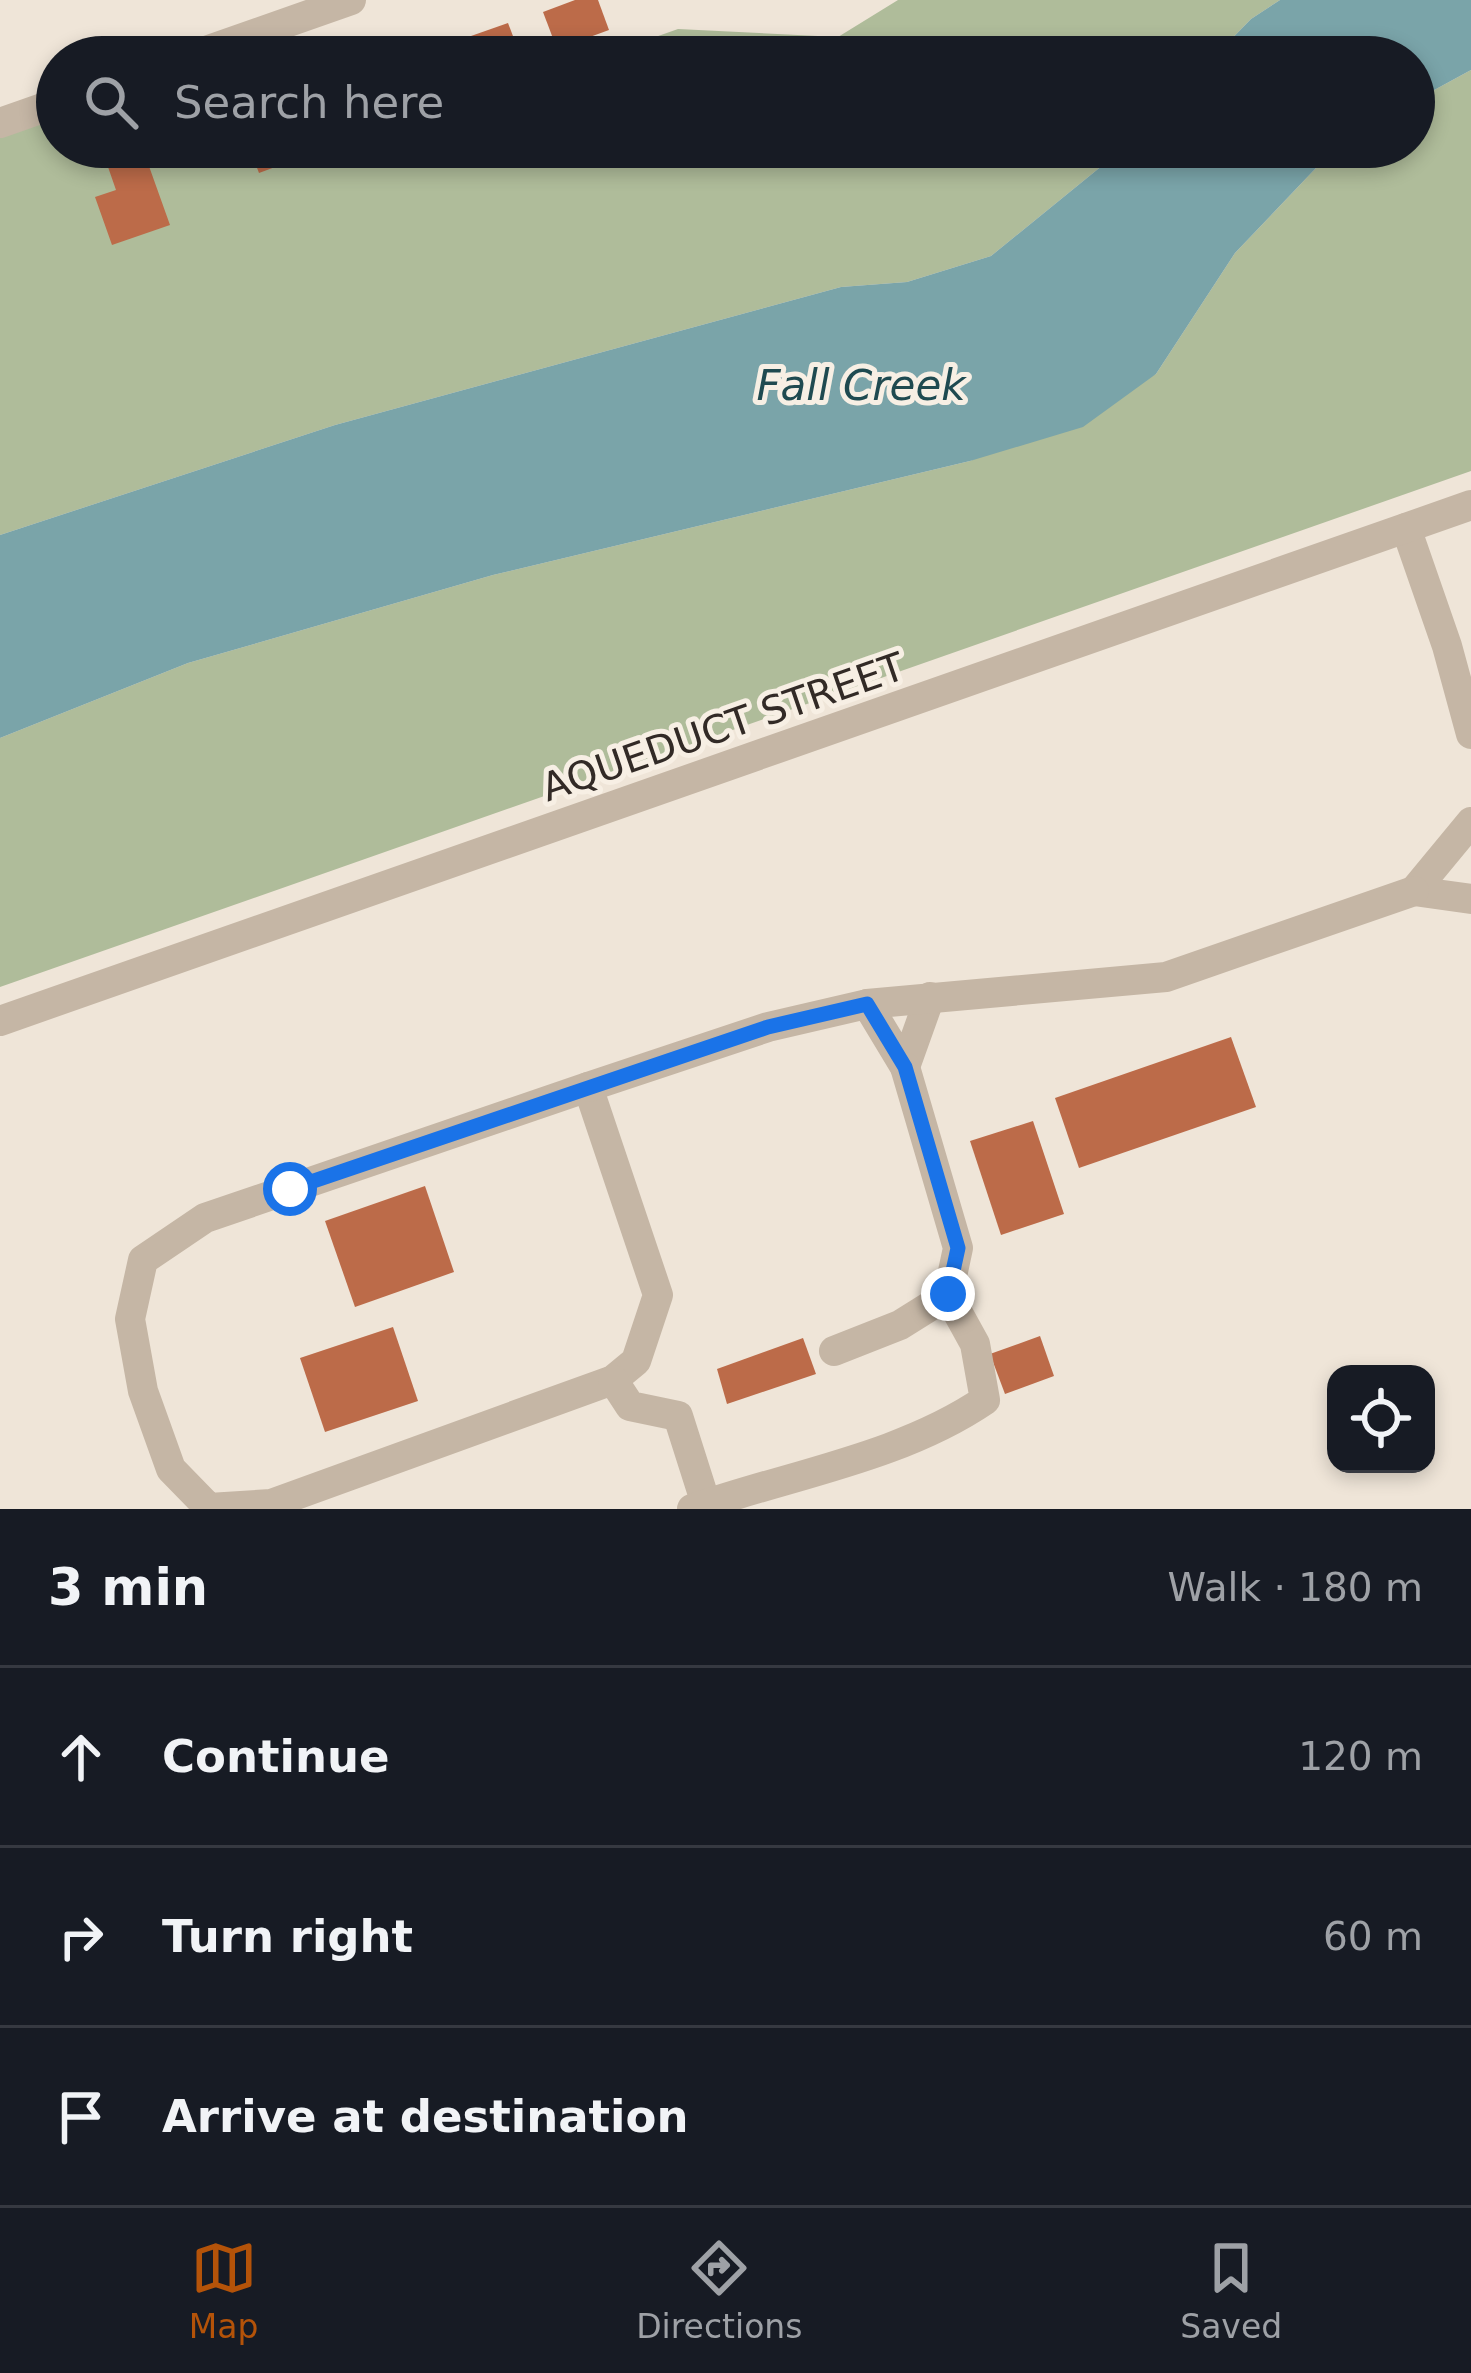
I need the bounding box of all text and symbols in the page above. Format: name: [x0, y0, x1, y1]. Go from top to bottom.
search box: [36, 36, 1435, 168]
icon: search: [78, 69, 144, 135]
text: Search here: [174, 76, 444, 129]
water label: Fall Creek: [756, 361, 967, 410]
street label: AQUEDUCT STREET: [536, 644, 910, 810]
route start: [263, 1162, 317, 1216]
route end: [921, 1267, 975, 1321]
map controls: [1327, 1365, 1435, 1473]
button: locate: [1327, 1365, 1435, 1473]
text: 3 min: [48, 1558, 208, 1617]
text: Walk · 180 m: [1168, 1565, 1423, 1610]
icon: ahead: [48, 1724, 114, 1790]
text: Continue: [162, 1730, 390, 1783]
text: 120 m: [1298, 1734, 1423, 1779]
icon: right: [48, 1904, 114, 1970]
text: Turn right: [162, 1910, 413, 1963]
text: 60 m: [1323, 1914, 1423, 1959]
icon: arrive: [48, 2084, 114, 2150]
text: Arrive at destination: [162, 2090, 688, 2143]
tab: Map: [189, 2235, 259, 2346]
tab: Directions: [636, 2235, 802, 2346]
tab: Saved: [1180, 2235, 1282, 2346]

